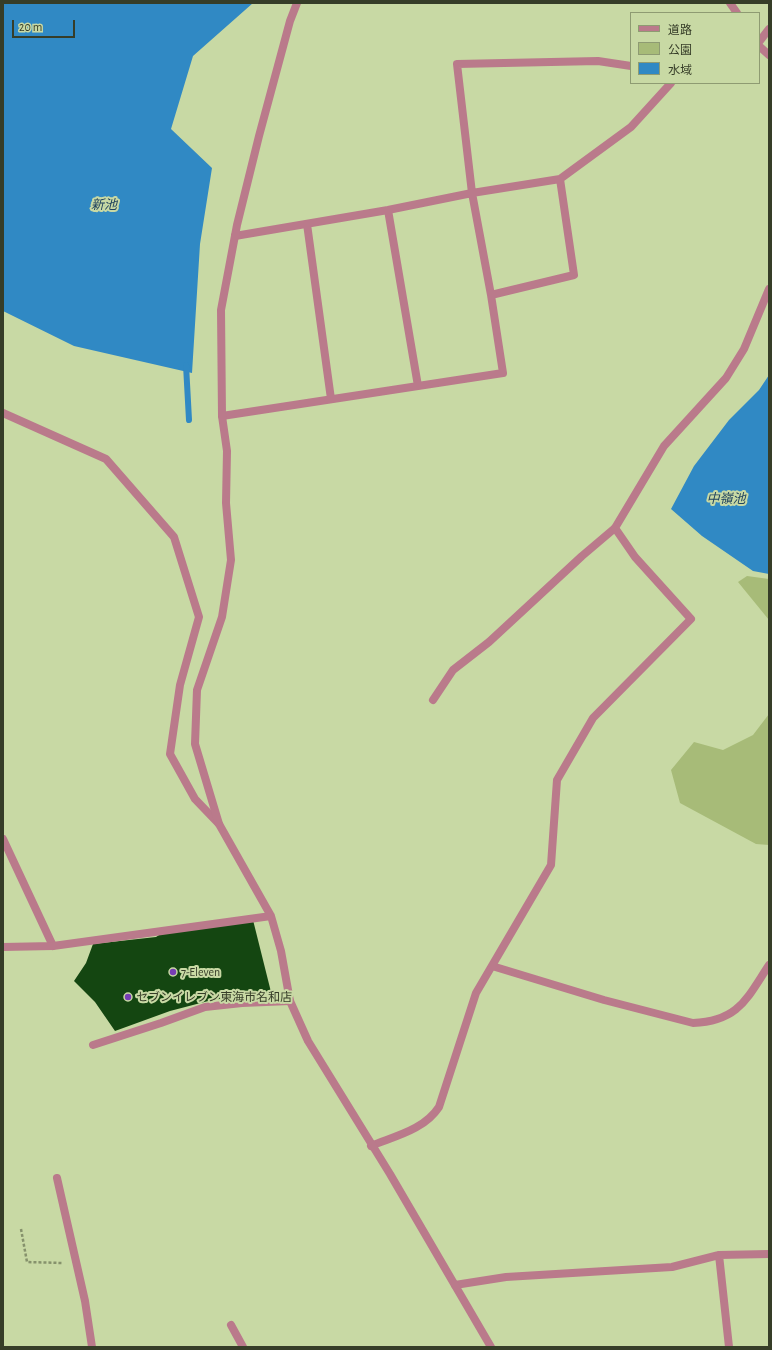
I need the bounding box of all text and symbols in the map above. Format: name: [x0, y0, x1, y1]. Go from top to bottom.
scale bar: [14, 12, 77, 38]
legend: [630, 12, 760, 84]
text: 20 m: [19, 21, 42, 33]
text: 道路: [668, 24, 692, 36]
text: 公園: [668, 44, 692, 56]
text: 水域: [668, 64, 692, 76]
water label: 新池: [91, 197, 117, 213]
water label: 中嶺池: [707, 491, 745, 507]
place label: 7-Eleven: [181, 965, 220, 979]
marker: 7-Eleven: [168, 967, 178, 977]
place label: セブンイレブン東海市名和店: [136, 990, 292, 1004]
marker: セブンイレブン東海市名和店: [123, 992, 133, 1002]

